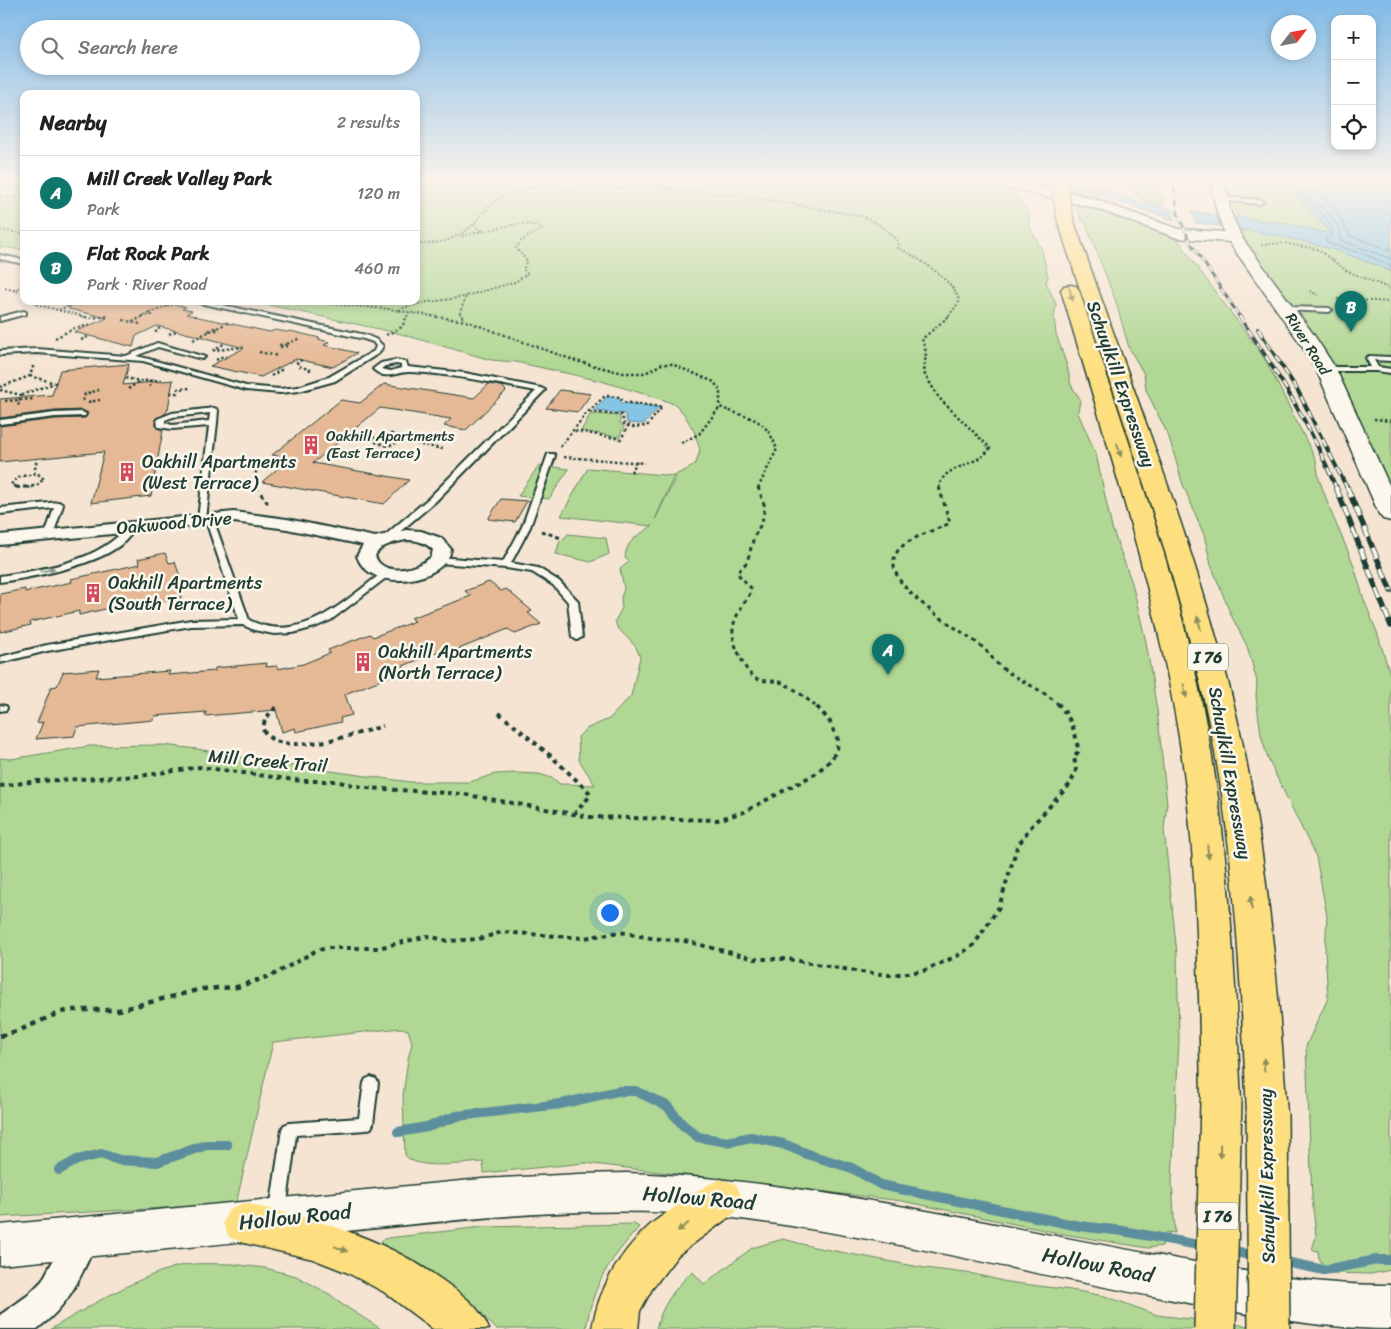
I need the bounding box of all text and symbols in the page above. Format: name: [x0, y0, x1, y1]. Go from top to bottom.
north arrow: [1271, 15, 1316, 60]
map controls: [1331, 15, 1376, 150]
button: +: [1331, 15, 1376, 60]
search box: [20, 20, 420, 75]
text: Search here: [78, 31, 178, 64]
icon: search: [38, 34, 66, 62]
button: −: [1331, 60, 1376, 105]
text: Nearby: [40, 104, 106, 142]
button: locate: [1331, 105, 1376, 150]
text: 2 results: [337, 108, 400, 137]
text: Mill Creek Valley Park: [87, 162, 272, 195]
text: A: [51, 179, 61, 208]
text: 120 m: [357, 179, 400, 208]
text: Park: [87, 195, 120, 224]
text: Flat Rock Park: [87, 237, 210, 270]
text: B: [51, 254, 61, 283]
text: 460 m: [354, 254, 400, 283]
text: Park · River Road: [87, 270, 207, 299]
one-way arrow: [1068, 287, 1076, 302]
pin: B: [1335, 291, 1367, 332]
street label: Schuylkill Expressway: [1077, 296, 1165, 473]
street label: River Road: [1278, 307, 1338, 381]
place label: Oakhill Apartments (East Terrace): [326, 423, 455, 466]
building icon: Oakhill Apartments (East Terrace): [300, 434, 322, 456]
one-way arrow: [1116, 442, 1123, 457]
place label: Oakhill Apartments (West Terrace): [142, 446, 297, 499]
building icon: Oakhill Apartments (West Terrace): [116, 461, 138, 483]
street label: Oakwood Drive: [115, 502, 233, 544]
one-way arrow: [40, 566, 55, 574]
place label: Oakhill Apartments (South Terrace): [108, 567, 263, 620]
building icon: Oakhill Apartments (South Terrace): [82, 582, 104, 604]
one-way arrow: [1195, 616, 1203, 631]
pin: A: [872, 634, 904, 675]
place label: Oakhill Apartments (North Terrace): [378, 636, 533, 689]
road number: I 76: [1188, 644, 1228, 670]
building icon: Oakhill Apartments (North Terrace): [352, 651, 374, 673]
one-way arrow: [1181, 683, 1189, 698]
street label: Schuylkill Expressway: [1199, 684, 1261, 863]
street label: Mill Creek Trail: [207, 740, 330, 782]
one-way arrow: [1204, 844, 1212, 860]
one-way arrow: [1247, 895, 1255, 911]
your location: [597, 900, 623, 926]
one-way arrow: [1260, 1057, 1268, 1073]
street label: Schuylkill Expressway: [1249, 1088, 1285, 1264]
one-way arrow: [1215, 1143, 1223, 1159]
street label: Hollow Road: [641, 1174, 759, 1222]
street label: Hollow Road: [237, 1192, 355, 1242]
road number: I 76: [1198, 1202, 1238, 1230]
one-way arrow: [676, 1222, 689, 1232]
street label: Hollow Road: [1039, 1236, 1159, 1295]
one-way arrow: [334, 1245, 349, 1253]

